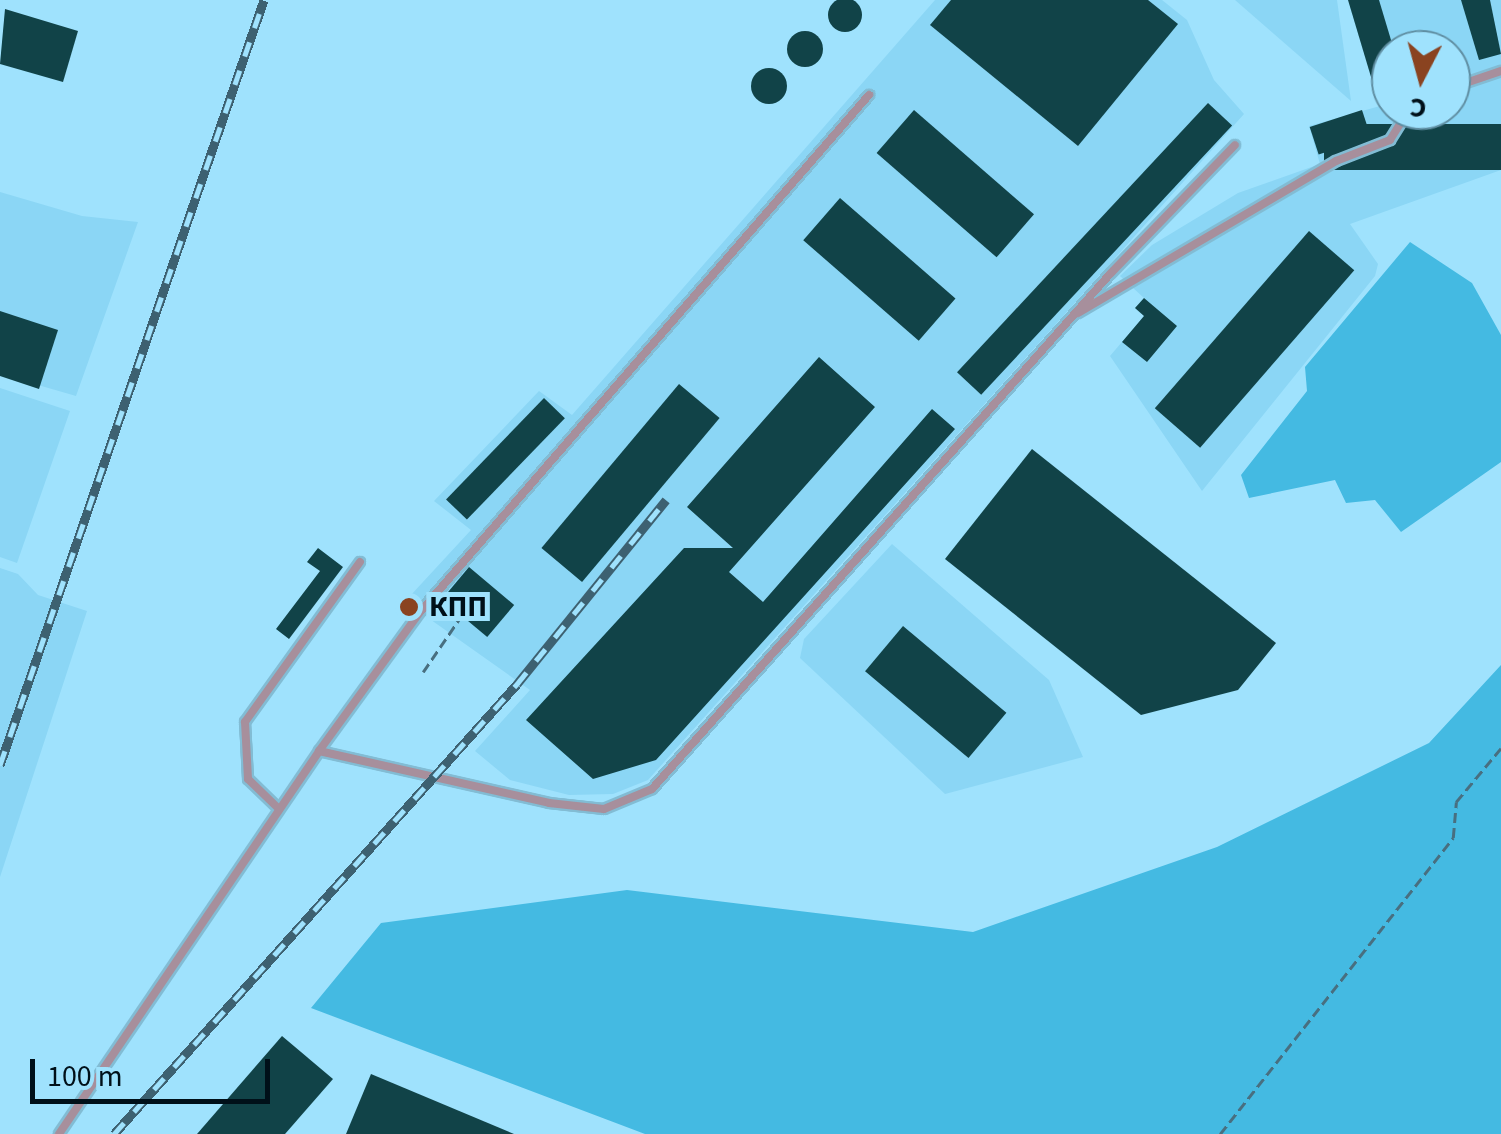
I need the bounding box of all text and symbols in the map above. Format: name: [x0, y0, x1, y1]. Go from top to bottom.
north arrow: [1371, 30, 1471, 130]
text: С: [1408, 87, 1428, 129]
place label: КПП: [429, 589, 487, 625]
marker: КПП: [398, 596, 420, 618]
scale bar: [35, 1039, 275, 1101]
text: 100 m: [47, 1055, 123, 1098]

